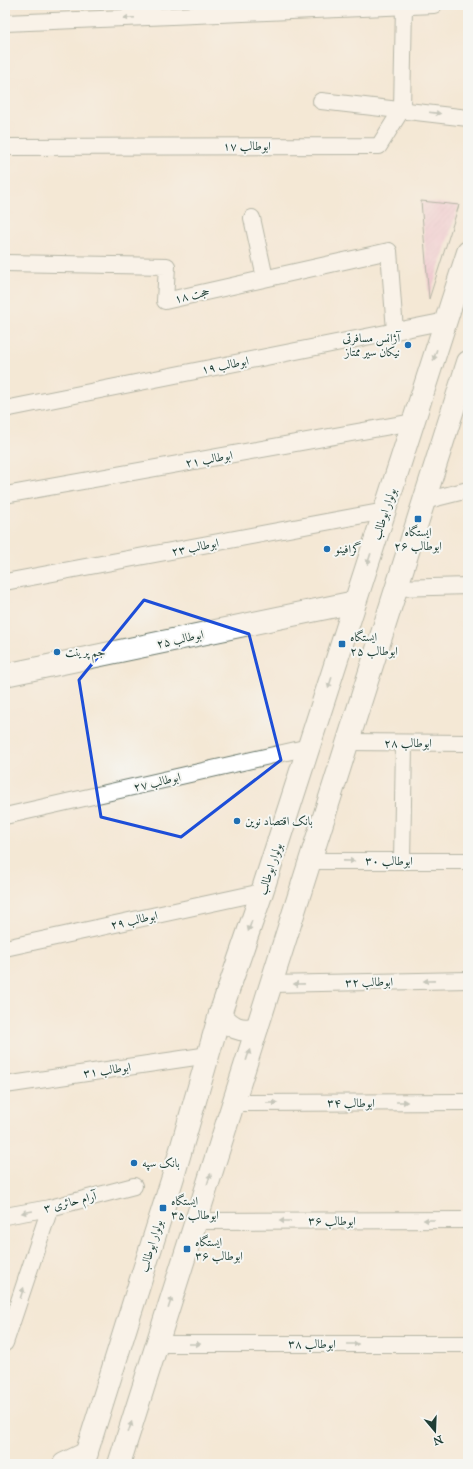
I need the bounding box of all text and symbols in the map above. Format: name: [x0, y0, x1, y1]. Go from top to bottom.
one-way arrow: [122, 15, 135, 21]
one-way arrow: [429, 110, 441, 116]
street label: ابوطالب ۱۷: [223, 139, 271, 154]
street label: حجت ۱۸: [173, 284, 211, 306]
place label: آژانس مسافرتی نیکان سیر ممتاز: [343, 330, 401, 359]
marker: آژانس مسافرتی نیکان سیر ممتاز: [403, 340, 413, 350]
one-way arrow: [432, 350, 438, 362]
street label: ابوطالب ۱۹: [200, 353, 250, 377]
street label: ابوطالب ۲۱: [184, 448, 234, 471]
street label: بولوار ابوطالب: [369, 486, 400, 542]
marker: ایستگاه ابوطالب ۲۶: [413, 514, 423, 524]
place label: ایستگاه ابوطالب ۲۶: [394, 524, 442, 554]
street label: ابوطالب ۲۳: [170, 535, 220, 559]
place label: گرافینو: [334, 541, 361, 557]
marker: گرافینو: [322, 544, 332, 554]
one-way arrow: [366, 554, 372, 566]
street label: ابوطالب ۲۵: [155, 627, 205, 652]
place label: ایستگاه ابوطالب ۲۵: [350, 629, 398, 659]
marker: ایستگاه ابوطالب ۲۵: [337, 639, 347, 649]
place label: جم پرینت: [65, 645, 106, 663]
marker: جم پرینت: [52, 647, 62, 657]
one-way arrow: [326, 677, 332, 689]
street label: ابوطالب ۲۸: [384, 736, 432, 751]
street label: ابوطالب ۲۷: [132, 770, 183, 795]
place label: بانک اقتصاد نوین: [245, 814, 313, 829]
marker: بانک اقتصاد نوین: [232, 816, 242, 826]
street label: بولوار ابوطالب: [255, 841, 286, 897]
street label: ابوطالب ۳۰: [365, 854, 413, 869]
one-way arrow: [343, 858, 356, 864]
street label: ابوطالب ۲۹: [109, 908, 159, 933]
one-way arrow: [247, 921, 253, 933]
street label: ابوطالب ۳۲: [345, 975, 393, 990]
one-way arrow: [422, 978, 435, 984]
one-way arrow: [293, 980, 305, 987]
one-way arrow: [245, 1049, 251, 1061]
street label: ابوطالب ۳۱: [82, 1060, 132, 1081]
street label: ابوطالب ۳۴: [327, 1096, 375, 1111]
one-way arrow: [396, 1099, 409, 1105]
one-way arrow: [266, 1100, 279, 1106]
place label: بانک سپه: [142, 1156, 180, 1171]
marker: بانک سپه: [129, 1158, 139, 1168]
one-way arrow: [206, 1173, 212, 1185]
street label: آرام حائری ۳: [42, 1187, 100, 1219]
place label: ایستگاه ابوطالب ۳۵: [171, 1193, 219, 1223]
marker: ایستگاه ابوطالب ۳۵: [158, 1203, 168, 1213]
one-way arrow: [21, 1209, 34, 1215]
street label: ابوطالب ۳۶: [308, 1214, 356, 1229]
one-way arrow: [422, 1217, 435, 1223]
street label: بولوار ابوطالب: [136, 1218, 167, 1274]
one-way arrow: [278, 1218, 291, 1224]
place label: ایستگاه ابوطالب ۳۶: [195, 1234, 243, 1264]
marker: ایستگاه ابوطالب ۳۶: [182, 1244, 192, 1254]
one-way arrow: [19, 1286, 25, 1298]
one-way arrow: [167, 1297, 173, 1309]
street label: ابوطالب ۳۸: [288, 1337, 336, 1352]
one-way arrow: [189, 1341, 202, 1347]
one-way arrow: [347, 1341, 360, 1347]
north arrow: [415, 1411, 455, 1451]
one-way arrow: [127, 1420, 133, 1432]
text: N: [431, 1432, 445, 1448]

